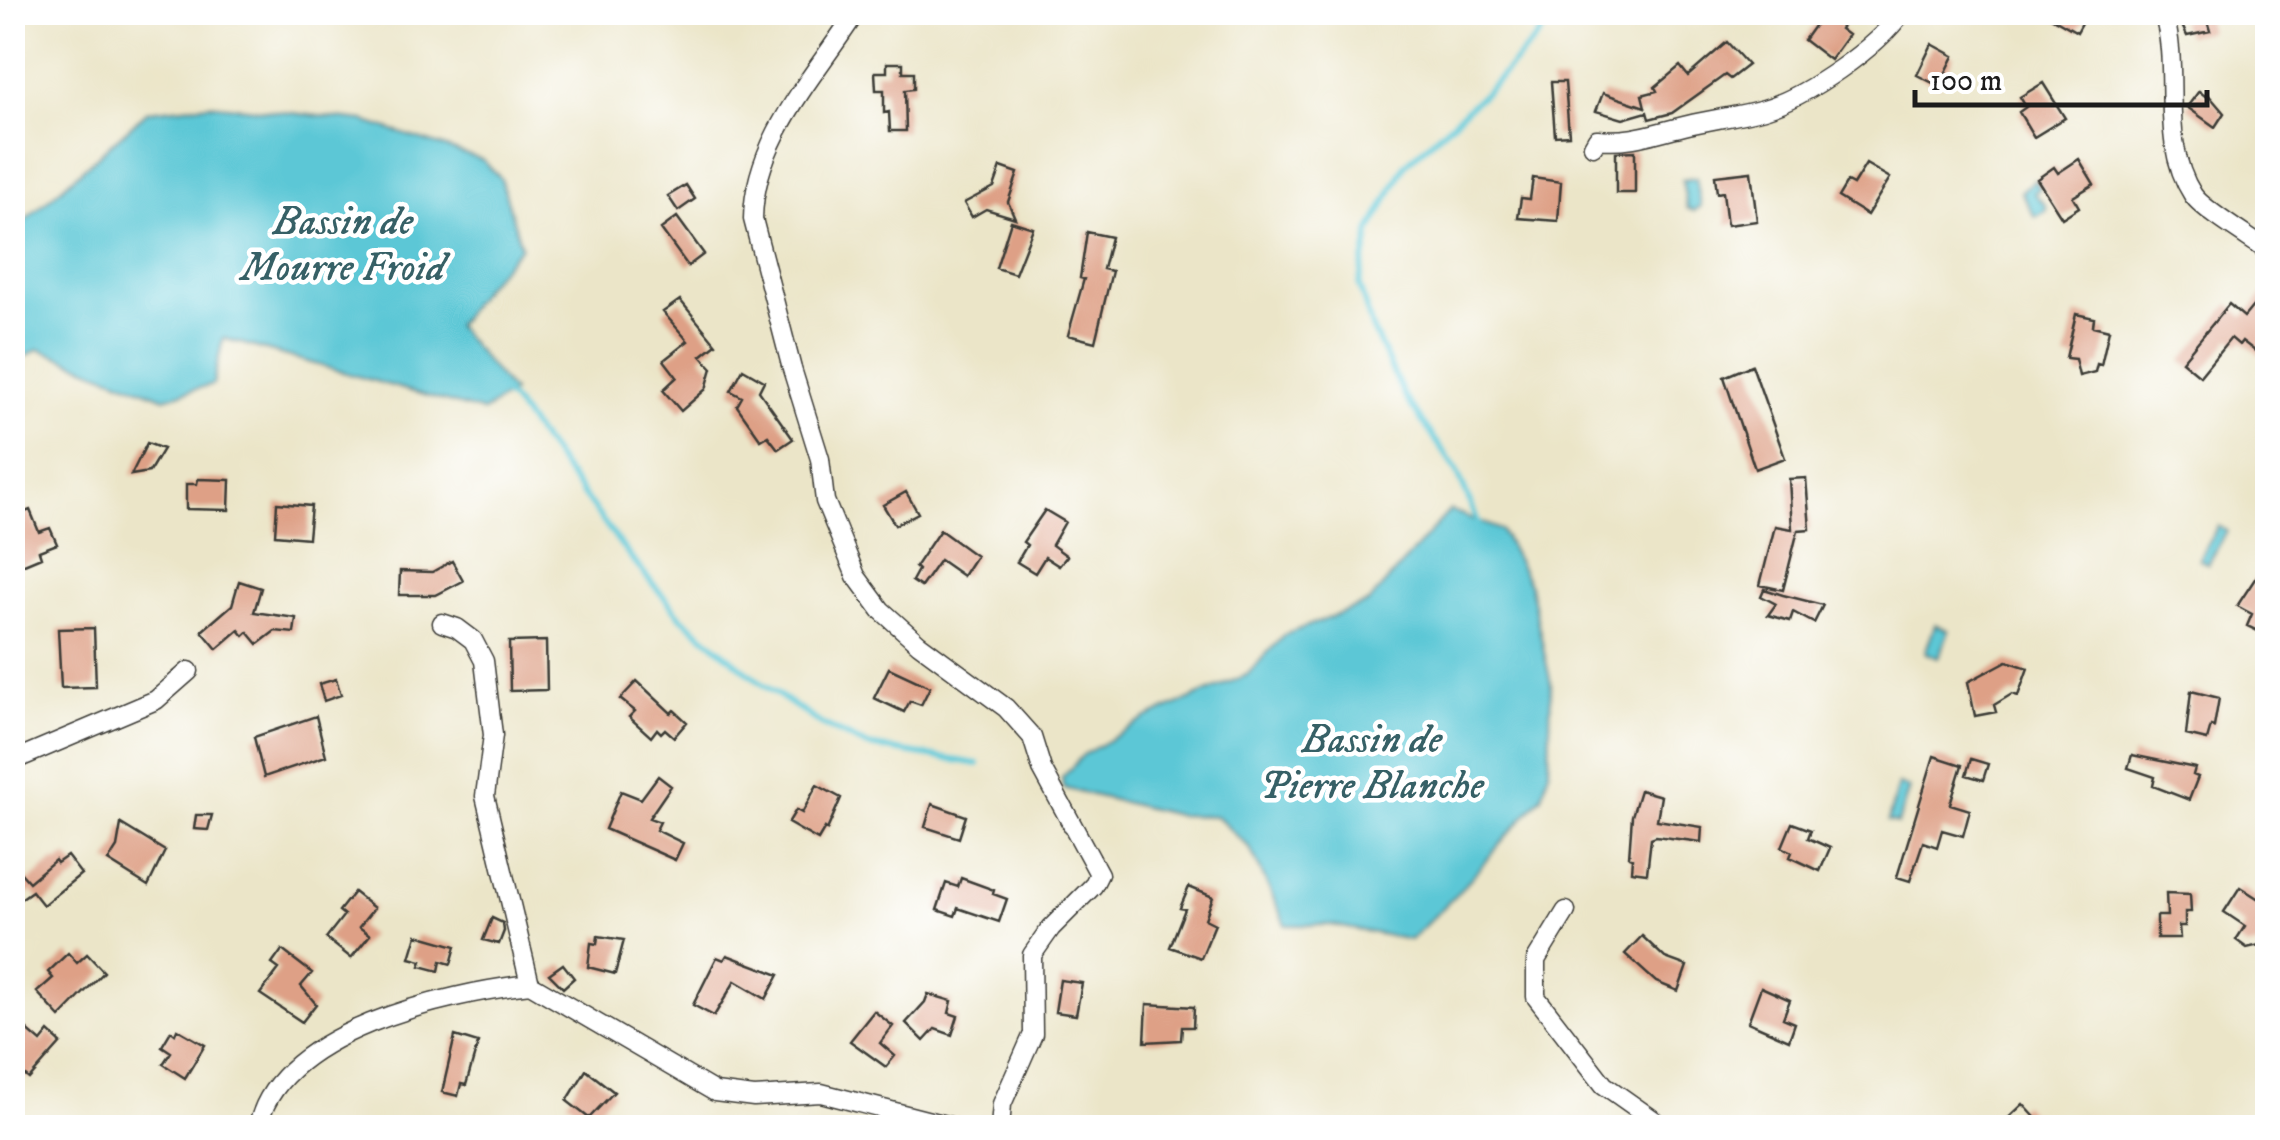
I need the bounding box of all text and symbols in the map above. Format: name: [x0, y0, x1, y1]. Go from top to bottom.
scale bar: [1915, 45, 2208, 107]
text: 100 m: [1930, 63, 2002, 100]
water label: Bassin de Mourre Froid: [238, 198, 451, 294]
water label: Bassin de Pierre Blanche: [1260, 716, 1485, 812]

